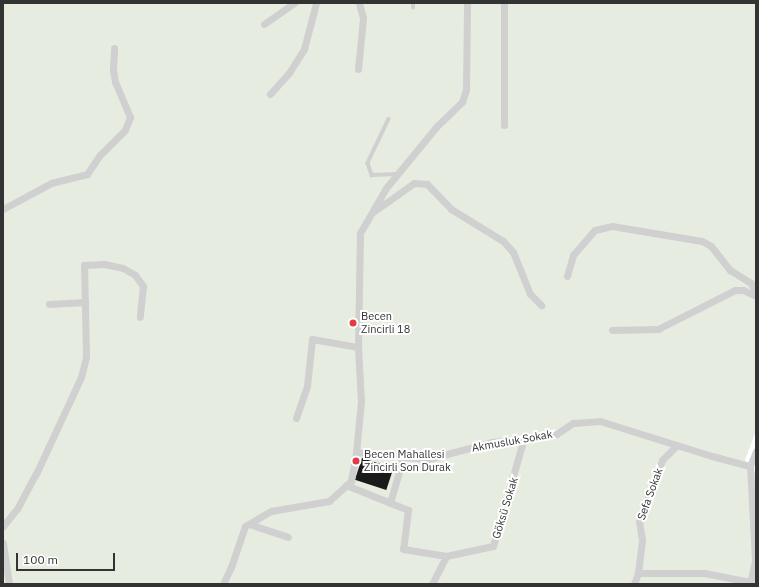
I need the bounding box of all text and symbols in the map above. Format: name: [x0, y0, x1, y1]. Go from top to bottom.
place label: Becen Zincirli 18: [361, 310, 410, 336]
marker: Becen Zincirli 18: [348, 318, 358, 328]
street label: Akmusluk Sokak: [471, 427, 553, 455]
place label: Becen Mahallesi Zincirli Son Durak: [364, 448, 451, 474]
marker: Becen Mahallesi Zincirli Son Durak: [351, 456, 361, 466]
street label: Sefa Sokak: [634, 466, 666, 522]
street label: Göksü Sokak: [489, 476, 521, 540]
scale bar: [18, 545, 117, 571]
text: 100 m: [23, 552, 58, 567]

